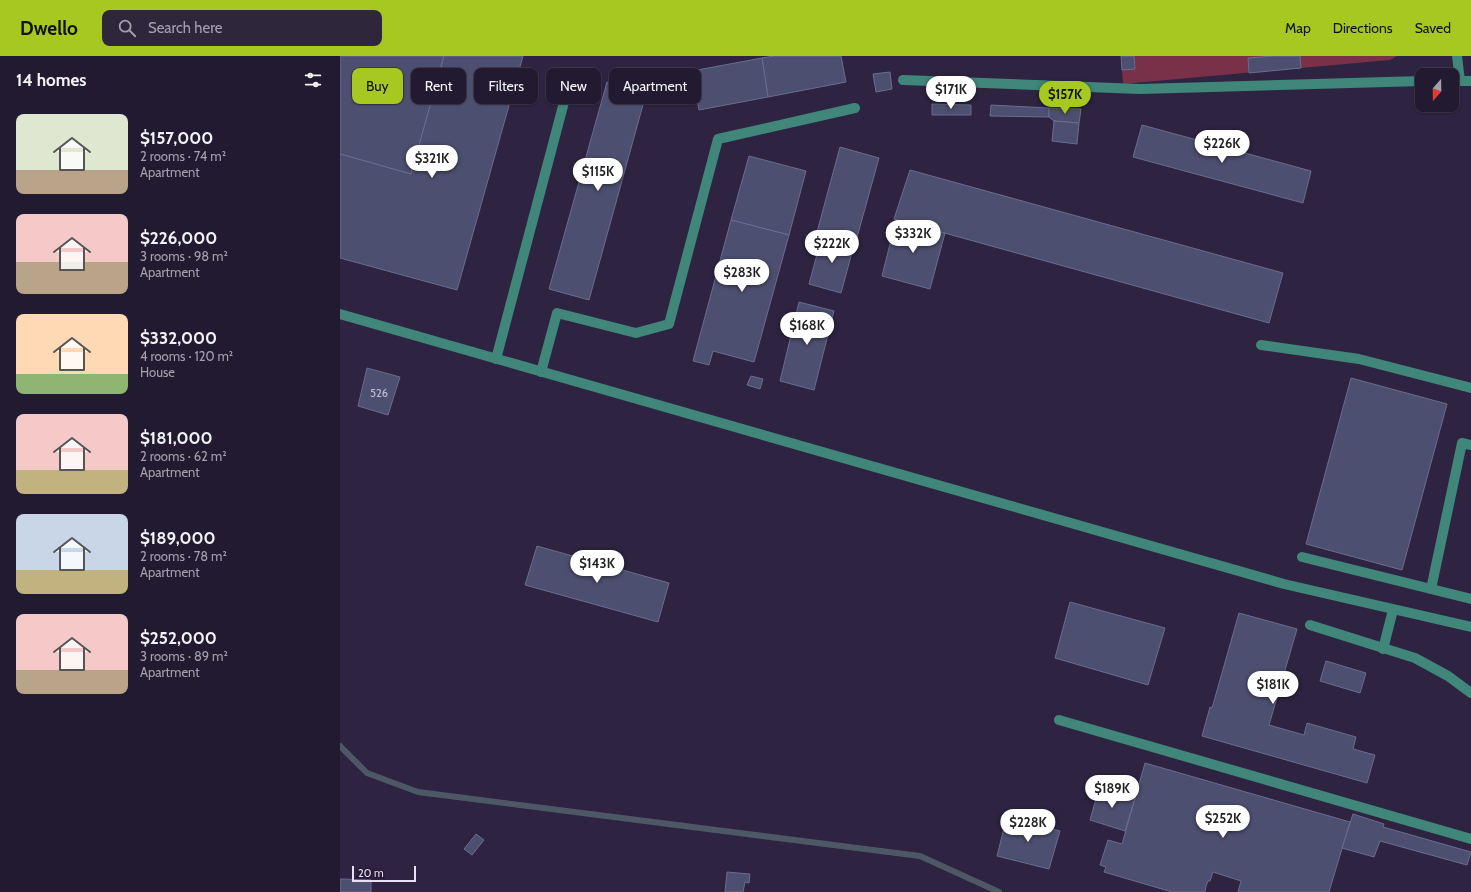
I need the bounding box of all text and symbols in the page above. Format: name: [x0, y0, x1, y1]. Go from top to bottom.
search box: [102, 10, 382, 46]
text: Dwello: [20, 17, 78, 40]
icon: search: [116, 17, 138, 39]
text: Search here: [148, 19, 222, 37]
text: Map: [1285, 19, 1311, 37]
text: Directions: [1333, 19, 1393, 37]
text: Saved: [1415, 19, 1451, 37]
chip: Buy: [352, 68, 403, 104]
chip: Rent: [411, 68, 466, 104]
chip: Filters: [474, 68, 538, 104]
chip: New: [546, 68, 601, 104]
chip: Apartment: [609, 68, 701, 104]
north arrow: [1415, 68, 1459, 112]
map controls: [1415, 68, 1459, 112]
icon: filters: [302, 69, 324, 91]
text: 14 homes: [16, 70, 86, 90]
pin: $171K: [923, 76, 979, 110]
text: $171K: [935, 81, 967, 97]
pin: $157K: [1037, 81, 1093, 115]
text: $157K: [1048, 86, 1082, 102]
text: $157,000: [140, 128, 213, 148]
icon: home: [48, 130, 96, 178]
pin: $226K: [1194, 130, 1250, 164]
text: $226K: [1204, 135, 1240, 151]
pin: $321K: [404, 145, 460, 179]
text: 2 rooms · 74 m²: [140, 148, 226, 164]
text: $321K: [415, 150, 449, 166]
pin: $115K: [570, 158, 626, 192]
text: $115K: [582, 163, 614, 179]
text: Apartment: [140, 164, 200, 180]
pin: $332K: [885, 220, 941, 254]
text: $332K: [895, 225, 931, 241]
text: $226,000: [140, 228, 217, 248]
icon: home: [48, 230, 96, 278]
pin: $222K: [804, 230, 860, 264]
text: $222K: [814, 235, 850, 251]
text: 3 rooms · 98 m²: [140, 248, 228, 264]
pin: $283K: [714, 259, 770, 293]
text: Apartment: [140, 264, 200, 280]
text: $283K: [723, 264, 761, 280]
pin: $168K: [779, 312, 835, 346]
text: $168K: [789, 317, 825, 333]
text: $332,000: [140, 328, 217, 348]
icon: home: [48, 330, 96, 378]
text: 4 rooms · 120 m²: [140, 348, 233, 364]
text: House: [140, 364, 175, 380]
house number: 526: [370, 386, 388, 400]
text: $181,000: [140, 428, 212, 448]
icon: home: [48, 430, 96, 478]
text: 2 rooms · 62 m²: [140, 448, 227, 464]
text: Apartment: [140, 464, 200, 480]
text: $189,000: [140, 528, 215, 548]
icon: home: [48, 530, 96, 578]
text: 2 rooms · 78 m²: [140, 548, 227, 564]
pin: $143K: [569, 550, 625, 584]
text: $143K: [579, 555, 615, 571]
text: Apartment: [140, 564, 200, 580]
text: $252,000: [140, 628, 217, 648]
icon: home: [48, 630, 96, 678]
text: 3 rooms · 89 m²: [140, 648, 228, 664]
text: Apartment: [140, 664, 200, 680]
pin: $181K: [1245, 671, 1301, 705]
text: $181K: [1256, 676, 1290, 692]
pin: $189K: [1084, 775, 1140, 809]
text: $189K: [1094, 780, 1130, 796]
pin: $252K: [1195, 805, 1251, 839]
pin: $228K: [1000, 809, 1056, 843]
text: $252K: [1205, 810, 1241, 826]
text: $228K: [1009, 814, 1047, 830]
scale bar: [352, 864, 416, 883]
text: 20 m: [358, 866, 384, 880]

